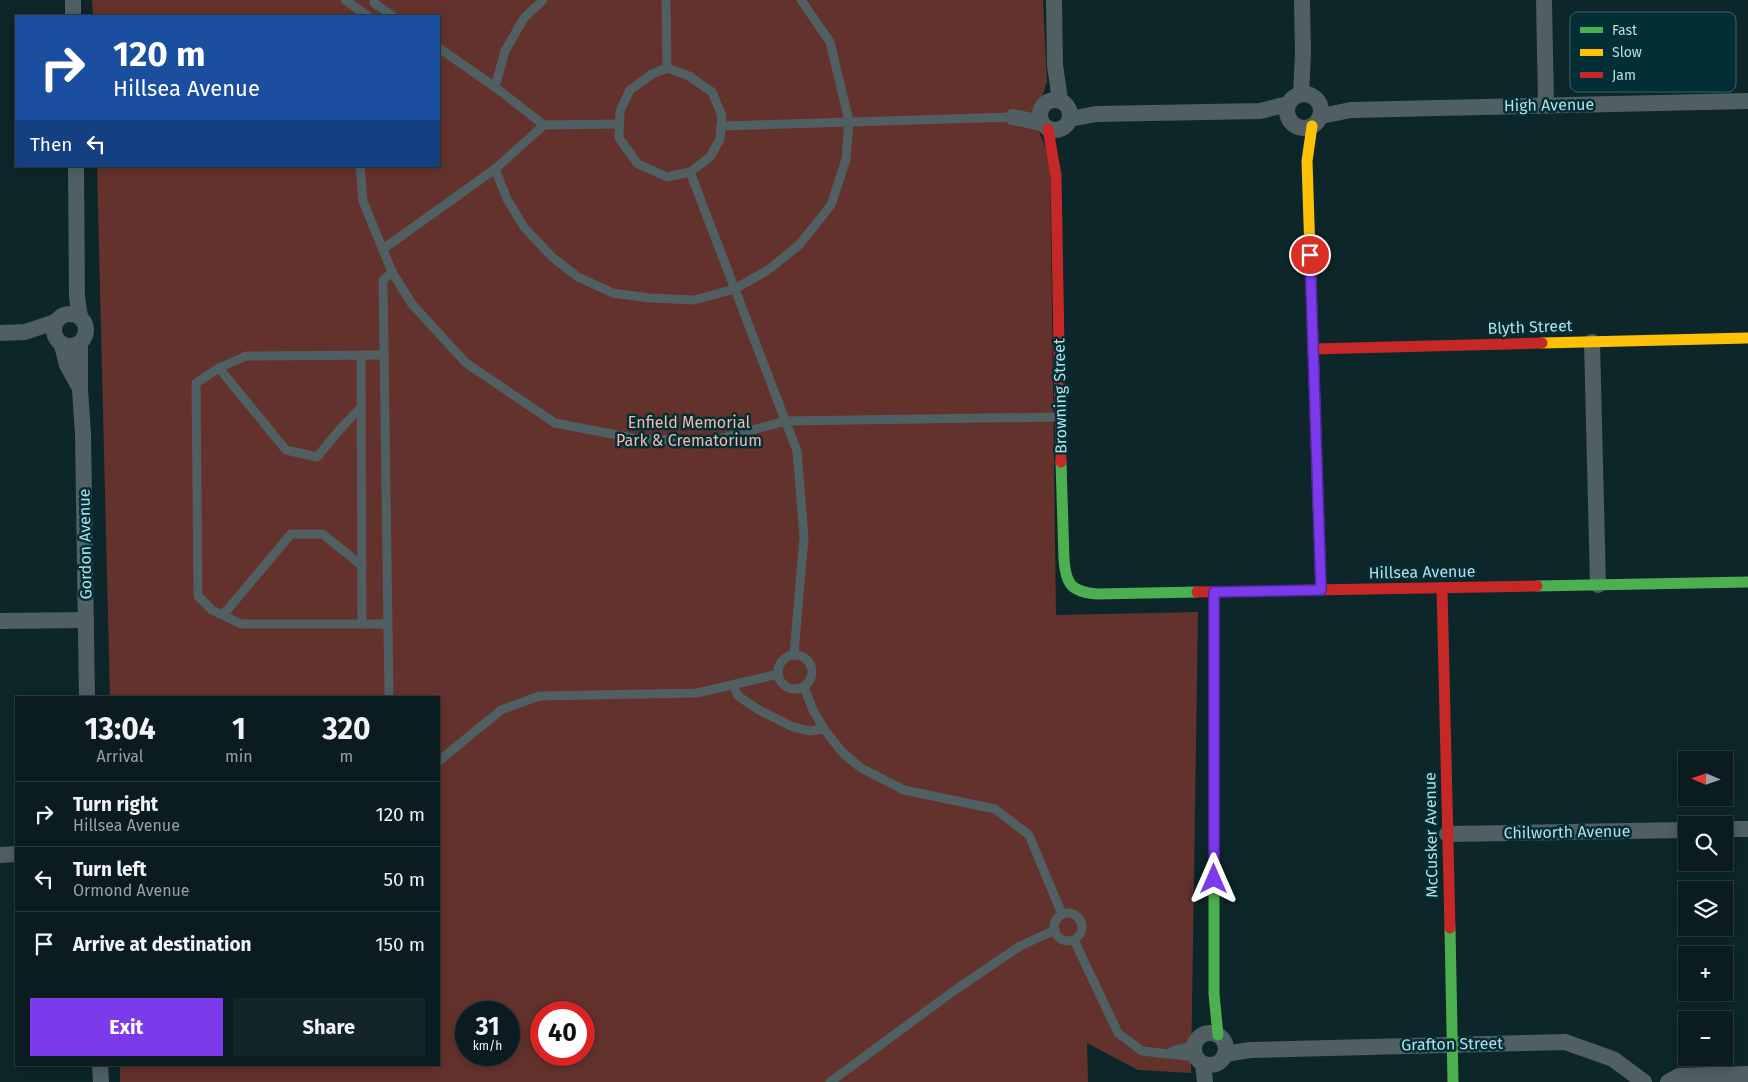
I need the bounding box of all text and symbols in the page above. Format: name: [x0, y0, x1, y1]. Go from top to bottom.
legend: [1570, 12, 1736, 92]
text: Fast: [1612, 22, 1638, 39]
text: 120 m: [113, 33, 206, 75]
icon: right: [30, 35, 95, 100]
text: Slow: [1612, 44, 1642, 61]
text: Jam: [1612, 67, 1636, 84]
text: Hillsea Avenue: [113, 75, 260, 102]
street label: High Avenue: [1504, 95, 1594, 115]
icon: left: [82, 130, 110, 158]
text: Then: [30, 133, 72, 156]
pin: [1289, 234, 1331, 276]
icon: arrive: [1296, 241, 1324, 269]
street label: Blyth Street: [1487, 316, 1573, 338]
street label: Browning Street: [1049, 338, 1071, 454]
park label: Enfield Memorial Park & Crematorium: [616, 413, 762, 450]
street label: Gordon Avenue: [75, 488, 95, 600]
street label: Hillsea Avenue: [1368, 562, 1476, 582]
text: 13:04: [84, 711, 156, 747]
text: 1: [232, 711, 246, 747]
text: 320: [322, 711, 371, 747]
text: Arrival: [97, 747, 144, 766]
text: min: [225, 747, 253, 766]
text: m: [339, 747, 353, 766]
north arrow: [1678, 751, 1732, 806]
map controls: [1678, 751, 1733, 1066]
street label: McCusker Avenue: [1420, 772, 1442, 898]
text: Turn right: [73, 793, 158, 816]
icon: right: [30, 800, 58, 828]
text: 120 m: [375, 803, 425, 826]
text: Hillsea Avenue: [73, 816, 180, 835]
button: search: [1678, 816, 1733, 871]
street label: Chilworth Avenue: [1503, 821, 1631, 843]
position arrow: [1187, 852, 1239, 904]
text: Turn left: [73, 858, 147, 881]
icon: left: [30, 865, 58, 893]
text: 50 m: [384, 868, 425, 891]
text: Ormond Avenue: [73, 881, 190, 900]
button: layers: [1678, 881, 1733, 936]
icon: arrive: [30, 930, 58, 958]
text: Arrive at destination: [73, 933, 252, 956]
text: 150 m: [375, 933, 425, 956]
button: +: [1678, 946, 1733, 1001]
button: Exit: [30, 998, 223, 1056]
button: Share: [233, 998, 425, 1056]
speed limit sign: 40: [530, 1001, 595, 1066]
button: −: [1678, 1011, 1733, 1066]
text: 31: [475, 1012, 500, 1042]
street label: Grafton Street: [1401, 1034, 1503, 1054]
text: km/h: [473, 1039, 502, 1053]

